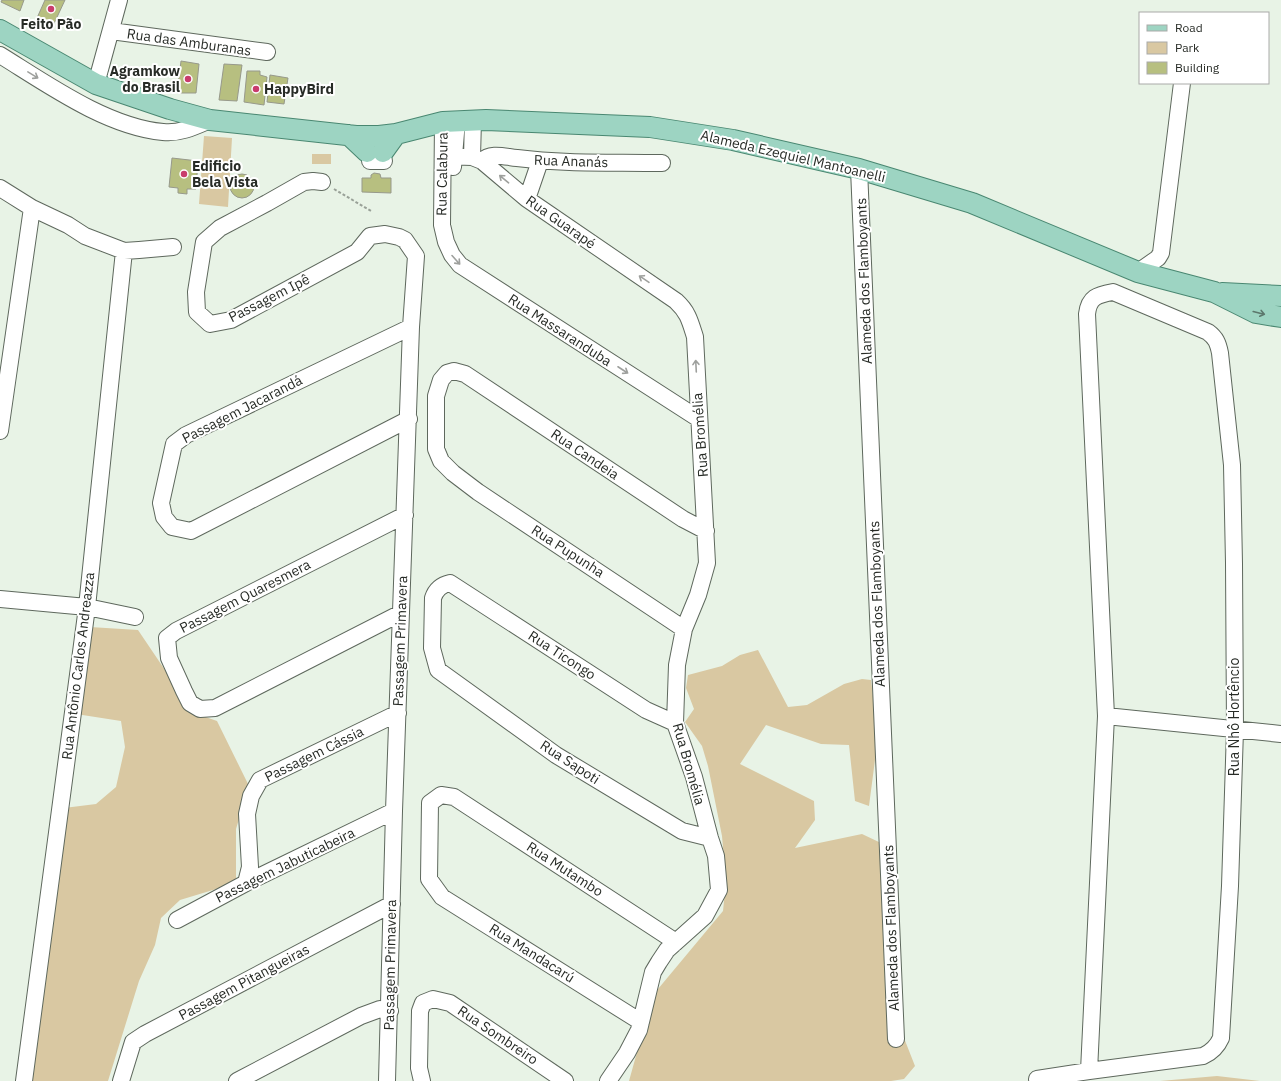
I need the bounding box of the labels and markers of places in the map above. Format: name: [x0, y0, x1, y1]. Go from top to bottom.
marker: Feito Pão: [46, 4, 56, 14]
place label: Feito Pão: [21, 15, 82, 33]
place label: Agramkow do Brasil: [110, 62, 180, 96]
marker: Agramkow do Brasil: [183, 74, 193, 84]
place label: HappyBird: [264, 80, 334, 98]
marker: HappyBird: [251, 84, 261, 94]
place label: Edificio Bela Vista: [192, 157, 258, 191]
marker: Edificio Bela Vista: [179, 169, 189, 179]

